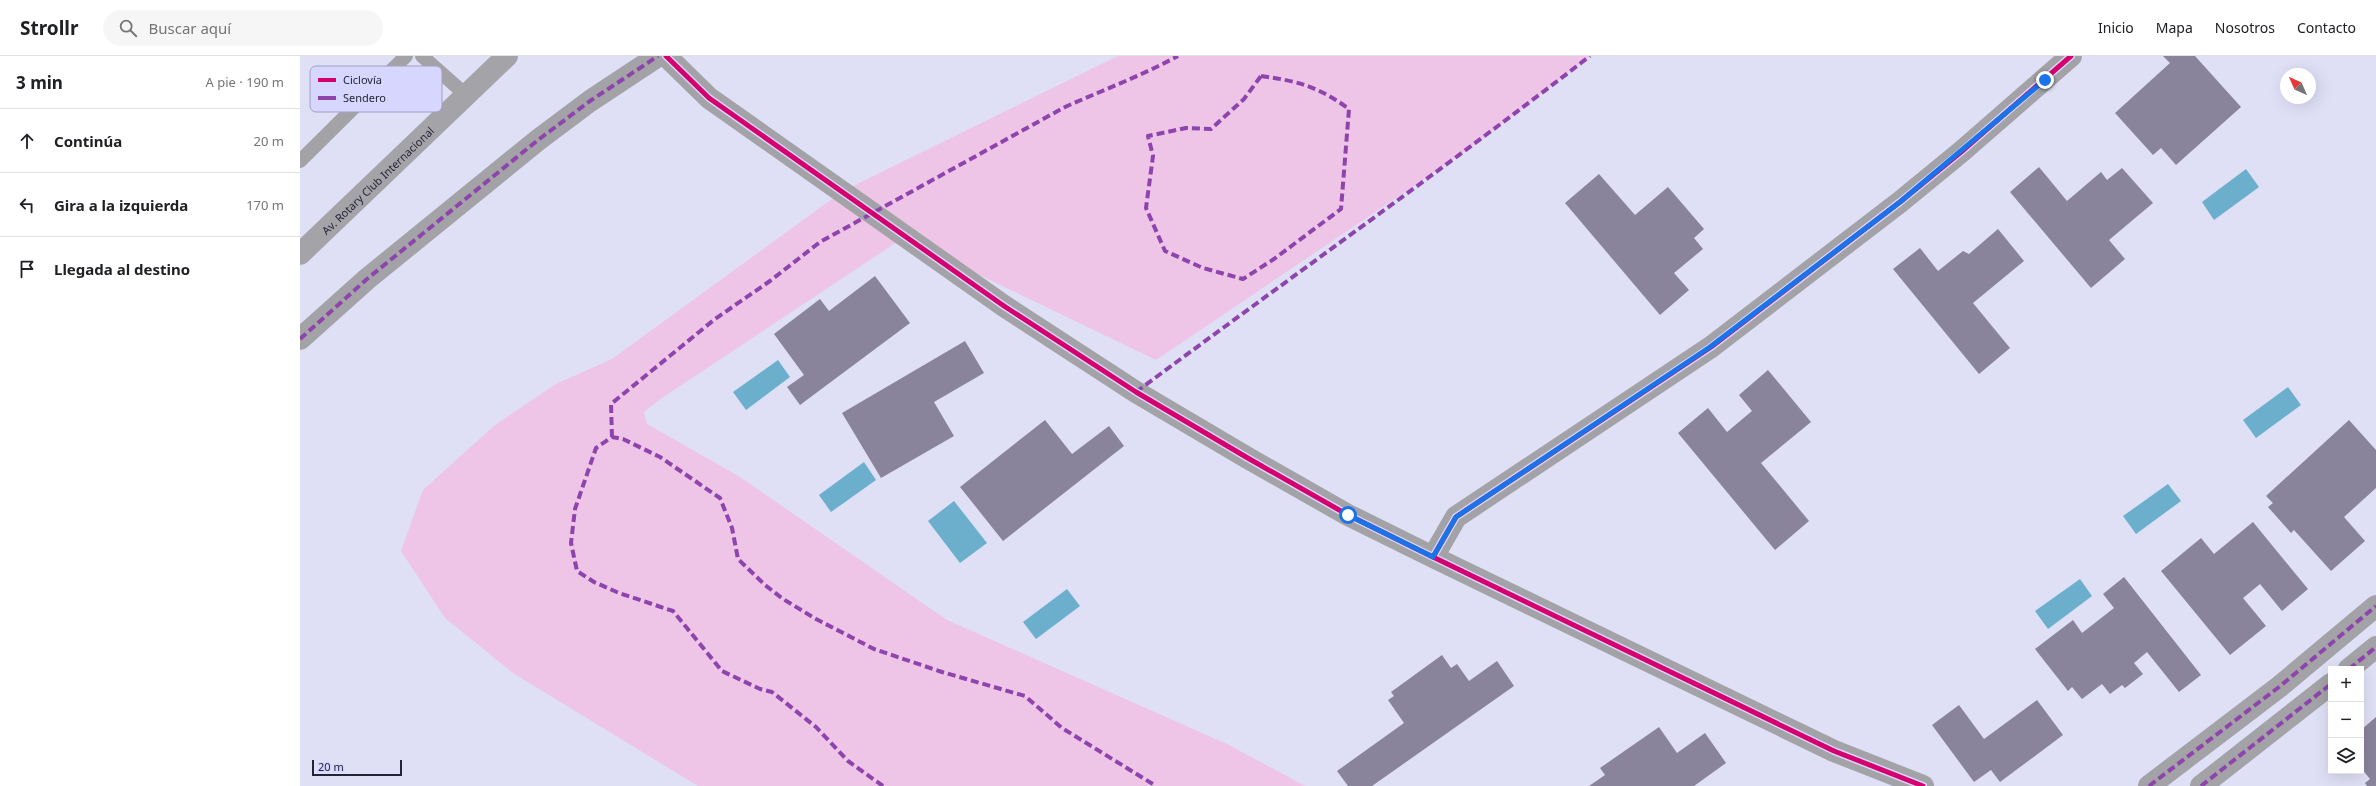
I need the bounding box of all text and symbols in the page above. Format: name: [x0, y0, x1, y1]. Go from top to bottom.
search box: [103, 10, 383, 46]
text: Strollr: [20, 15, 79, 41]
icon: search: [117, 17, 139, 39]
text: Buscar aquí: [149, 18, 231, 38]
text: Inicio: [2098, 18, 2134, 37]
text: Mapa: [2156, 18, 2193, 37]
text: Nosotros: [2215, 18, 2275, 37]
text: Contacto: [2297, 18, 2356, 37]
legend: [310, 66, 442, 112]
north arrow: [2280, 68, 2316, 104]
text: 3 min: [16, 71, 63, 94]
route end: [2036, 71, 2054, 89]
text: Ciclovía: [343, 72, 382, 87]
text: A pie · 190 m: [206, 73, 284, 91]
text: Sendero: [343, 90, 386, 105]
street label: Av. Rotary Club Internacional: [318, 123, 437, 237]
icon: ahead: [16, 130, 38, 152]
text: Continúa: [54, 131, 122, 151]
text: 20 m: [254, 132, 284, 150]
icon: left: [16, 194, 38, 216]
text: Gira a la izquierda: [54, 195, 188, 215]
text: 170 m: [246, 196, 284, 214]
icon: arrive: [16, 258, 38, 280]
text: Llegada al destino: [54, 259, 190, 279]
route start: [1339, 506, 1357, 524]
map controls: [2328, 666, 2364, 774]
button: +: [2328, 666, 2364, 702]
button: −: [2328, 702, 2364, 738]
button: layers: [2328, 738, 2364, 774]
scale bar: [312, 758, 402, 777]
text: 20 m: [318, 759, 344, 774]

